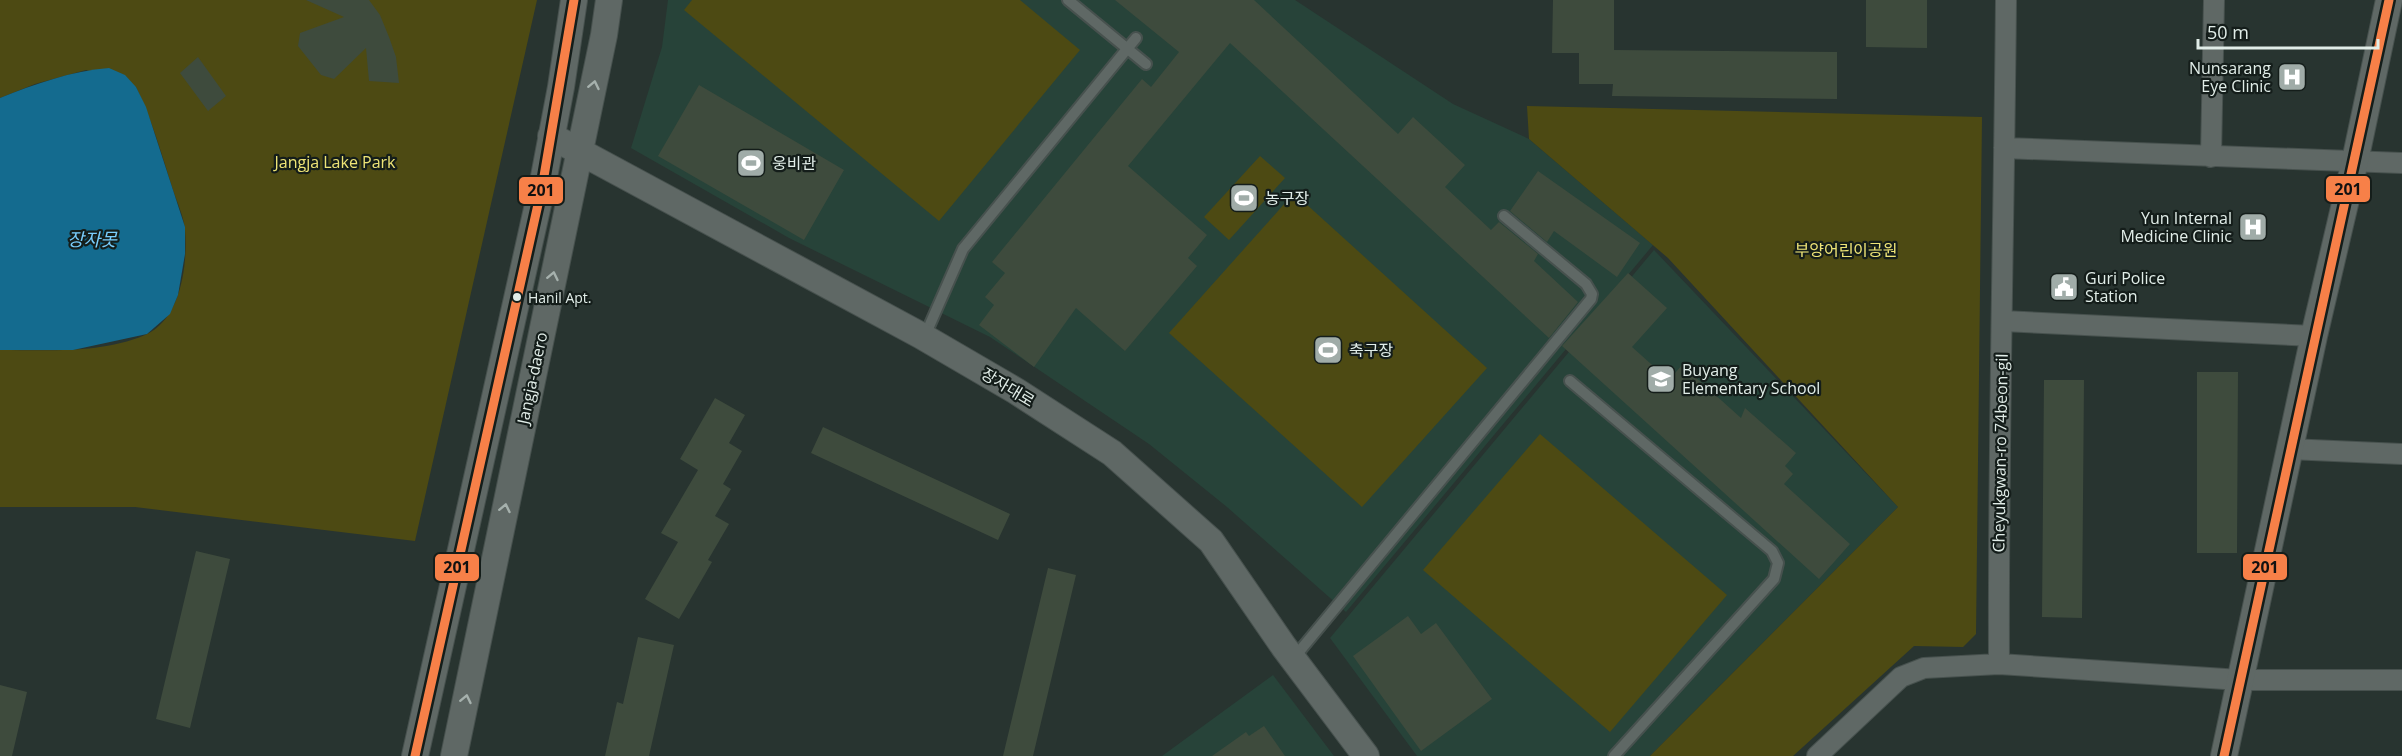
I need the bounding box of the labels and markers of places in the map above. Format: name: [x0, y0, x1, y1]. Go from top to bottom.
place label: Nunsarang Eye Clinic: [2189, 57, 2271, 97]
hospital icon: Nunsarang Eye Clinic: [2276, 61, 2308, 93]
sports icon: 웅비관: [735, 147, 767, 179]
place label: 웅비관: [772, 152, 816, 174]
sports icon: 농구장: [1228, 182, 1260, 214]
place label: 농구장: [1265, 187, 1309, 209]
place label: Yun Internal Medicine Clinic: [2120, 207, 2232, 247]
hospital icon: Yun Internal Medicine Clinic: [2237, 211, 2269, 243]
place label: Guri Police Station: [2085, 267, 2165, 307]
public building icon: Guri Police Station: [2048, 271, 2080, 303]
place label: Hanil Apt.: [528, 288, 591, 307]
marker: Hanil Apt.: [511, 291, 523, 303]
sports icon: 축구장: [1312, 334, 1344, 366]
place label: 축구장: [1349, 339, 1393, 361]
place label: Buyang Elementary School: [1682, 359, 1820, 399]
school or university icon: Buyang Elementary School: [1645, 363, 1677, 395]

